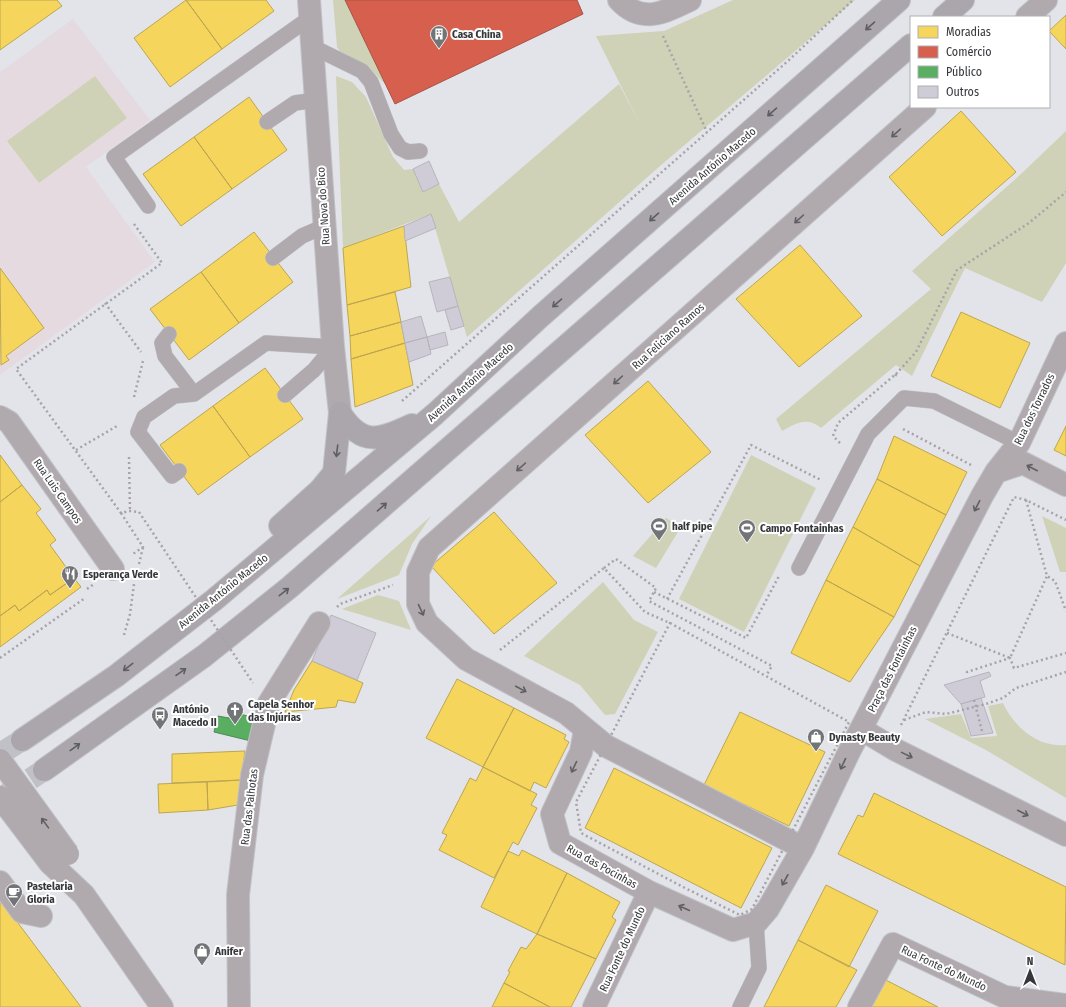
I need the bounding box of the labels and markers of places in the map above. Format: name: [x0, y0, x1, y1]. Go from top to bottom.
building icon: Casa China: [429, 24, 449, 49]
place label: Casa China: [452, 28, 502, 41]
sports icon: half pipe: [649, 516, 669, 541]
sports icon: Campo Fontainhas: [737, 518, 757, 543]
place label: half pipe: [672, 520, 713, 533]
place label: Campo Fontainhas: [760, 522, 844, 535]
restaurant icon: Esperança Verde: [60, 564, 80, 589]
place label: Esperança Verde: [83, 568, 159, 581]
place label: Capela Senhor das Injúrias: [248, 698, 315, 724]
church icon: Capela Senhor das Injúrias: [225, 700, 245, 725]
place label: António Macedo II: [172, 703, 217, 729]
bus stop icon: António Macedo II: [150, 705, 170, 730]
shop icon: Dynasty Beauty: [806, 727, 826, 752]
place label: Dynasty Beauty: [829, 731, 901, 744]
place label: Pastelaria Gloria: [27, 880, 73, 906]
cafe icon: Pastelaria Gloria: [4, 882, 24, 907]
shop icon: Anifer: [192, 941, 212, 966]
place label: Anifer: [214, 945, 244, 958]

